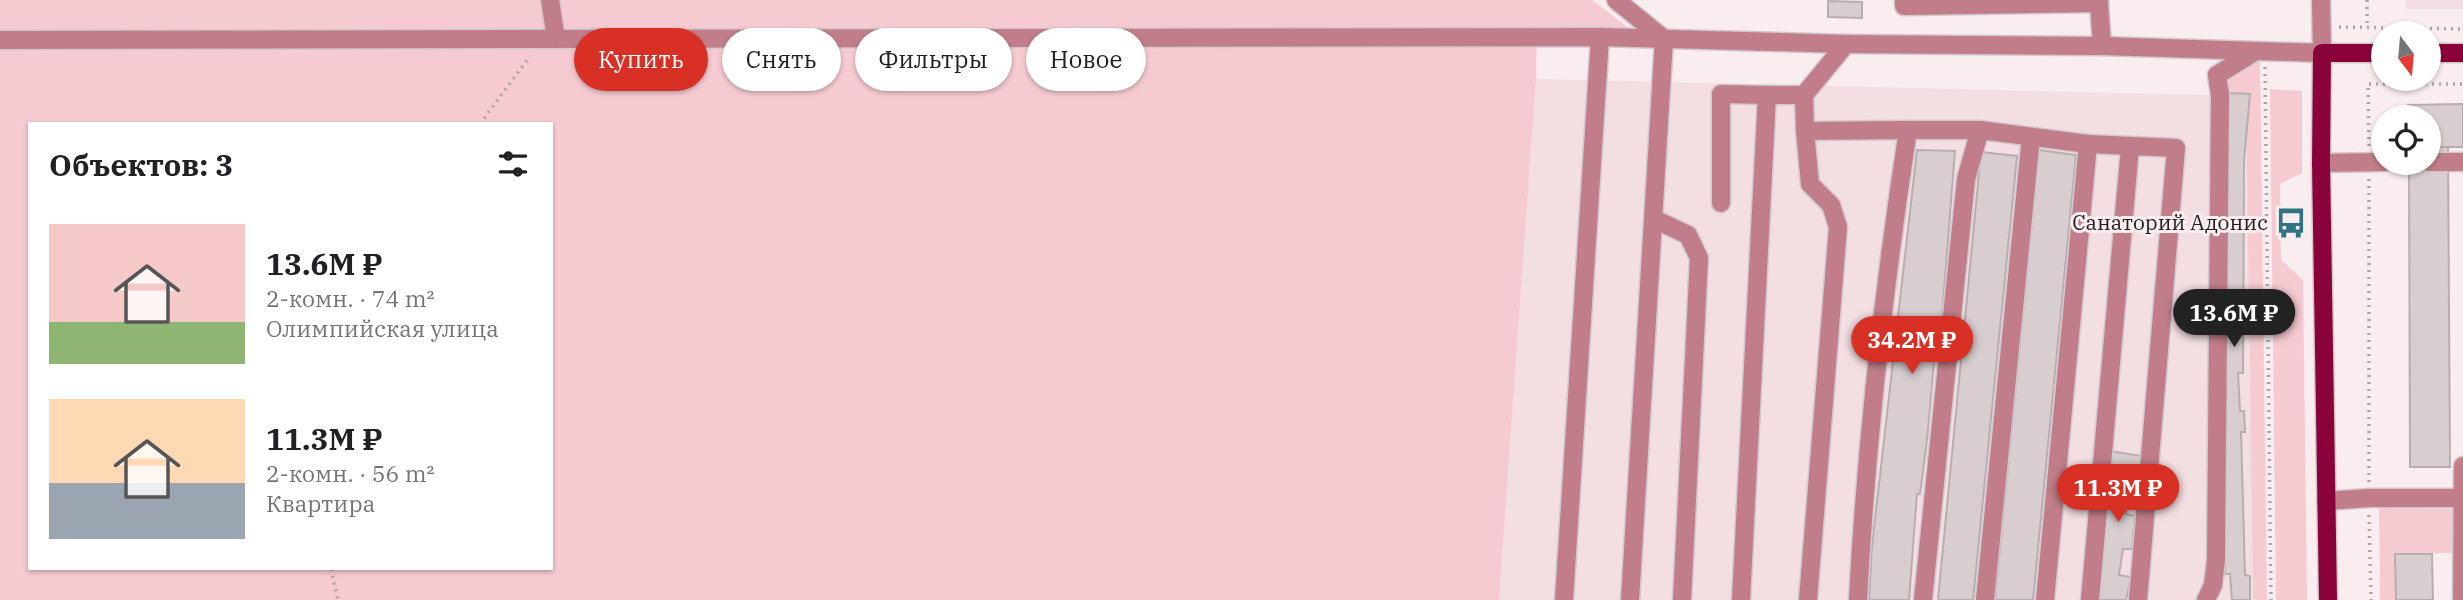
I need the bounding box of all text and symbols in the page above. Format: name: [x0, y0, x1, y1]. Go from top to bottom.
north arrow: [2371, 21, 2441, 91]
map controls: [2371, 21, 2441, 175]
chip: Купить: [574, 28, 708, 91]
chip: Снять: [722, 28, 841, 91]
chip: Фильтры: [855, 28, 1012, 91]
chip: Новое: [1026, 28, 1146, 91]
button: locate: [2371, 105, 2441, 175]
text: Объектов: 3: [49, 145, 233, 184]
icon: filters: [494, 145, 532, 183]
bus stop icon: Санаторий Адонис: [2274, 206, 2308, 240]
place label: Санаторий Адонис: [2072, 208, 2268, 236]
text: 13.6M ₽: [266, 244, 383, 283]
icon: home: [105, 252, 189, 336]
text: 2-комн. · 74 m²: [266, 283, 435, 313]
pin: 13.6M ₽: [2169, 290, 2299, 349]
text: 13.6M ₽: [2189, 297, 2279, 327]
text: Олимпийская улица: [266, 313, 499, 343]
pin: 34.2M ₽: [1847, 316, 1977, 376]
text: 34.2M ₽: [1867, 324, 1957, 354]
text: 11.3M ₽: [266, 419, 383, 458]
icon: home: [105, 427, 189, 511]
text: 2-комн. · 56 m²: [266, 458, 435, 488]
pin: 11.3M ₽: [2053, 464, 2183, 524]
text: 11.3M ₽: [2073, 472, 2163, 502]
text: Квартира: [266, 488, 375, 518]

